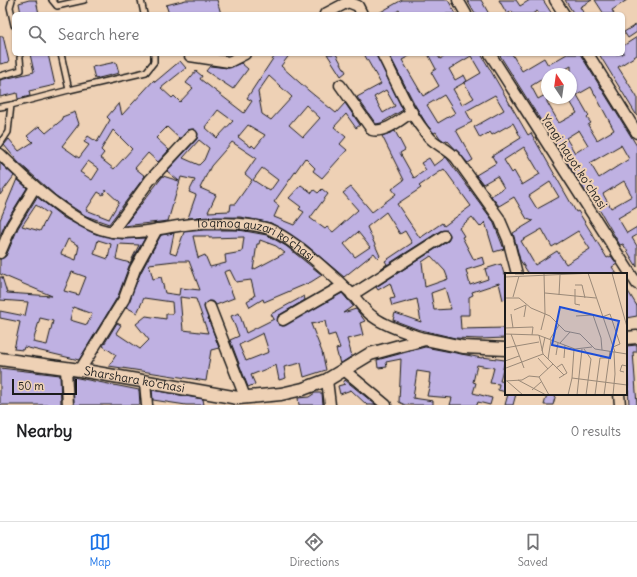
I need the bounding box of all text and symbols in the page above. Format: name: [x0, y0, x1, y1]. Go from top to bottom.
search box: [12, 12, 625, 56]
icon: search: [26, 23, 48, 45]
text: Search here: [58, 25, 139, 44]
north arrow: [541, 68, 577, 104]
street label: Yangi hayot koʻchasi: [538, 112, 611, 212]
street label: To'qmoq guzari ko'chasi: [195, 215, 318, 264]
inset map: [505, 273, 627, 395]
street label: Sharshara ko'chasi: [83, 363, 186, 395]
scale bar: [12, 377, 77, 396]
text: 50 m: [18, 379, 44, 393]
text: Nearby: [16, 420, 72, 442]
text: 0 results: [571, 423, 621, 440]
tab: Map: [89, 531, 111, 569]
tab: Directions: [290, 531, 339, 569]
tab: Saved: [518, 531, 548, 569]

